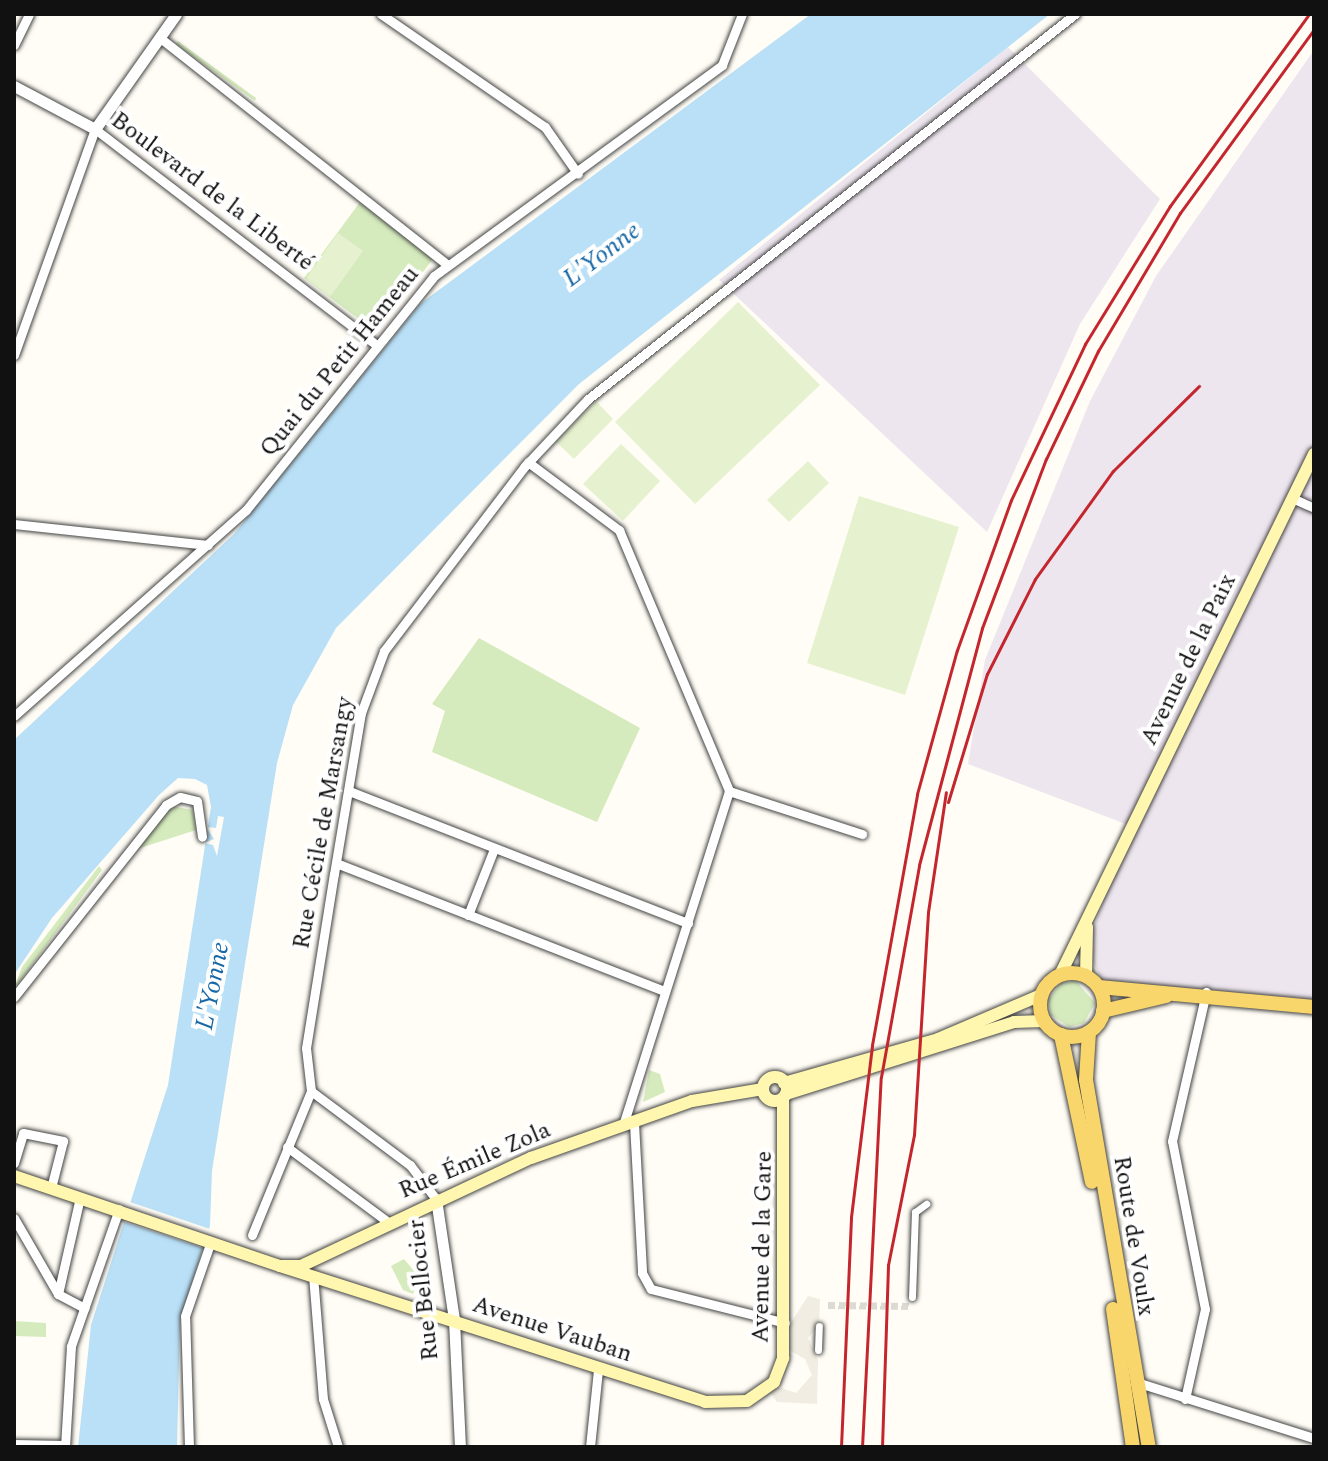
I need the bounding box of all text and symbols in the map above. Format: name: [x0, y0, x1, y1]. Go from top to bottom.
street label: Boulevard de la Liberté: [105, 106, 319, 278]
water label: L'Yonne: [557, 216, 647, 294]
street label: Quai du Petit Hameau: [254, 261, 426, 463]
street label: Avenue de la Paix: [1135, 570, 1243, 750]
street label: Rue Cécile de Marsangy: [288, 695, 360, 951]
water label: L'Yonne: [189, 939, 237, 1033]
street label: Rue Émile Zola: [395, 1116, 555, 1206]
street label: Avenue de la Gare: [747, 1151, 779, 1343]
street label: Route de Voulx: [1106, 1154, 1160, 1318]
street label: Rue Bellocier: [402, 1218, 446, 1362]
street label: Avenue Vauban: [468, 1291, 636, 1369]

